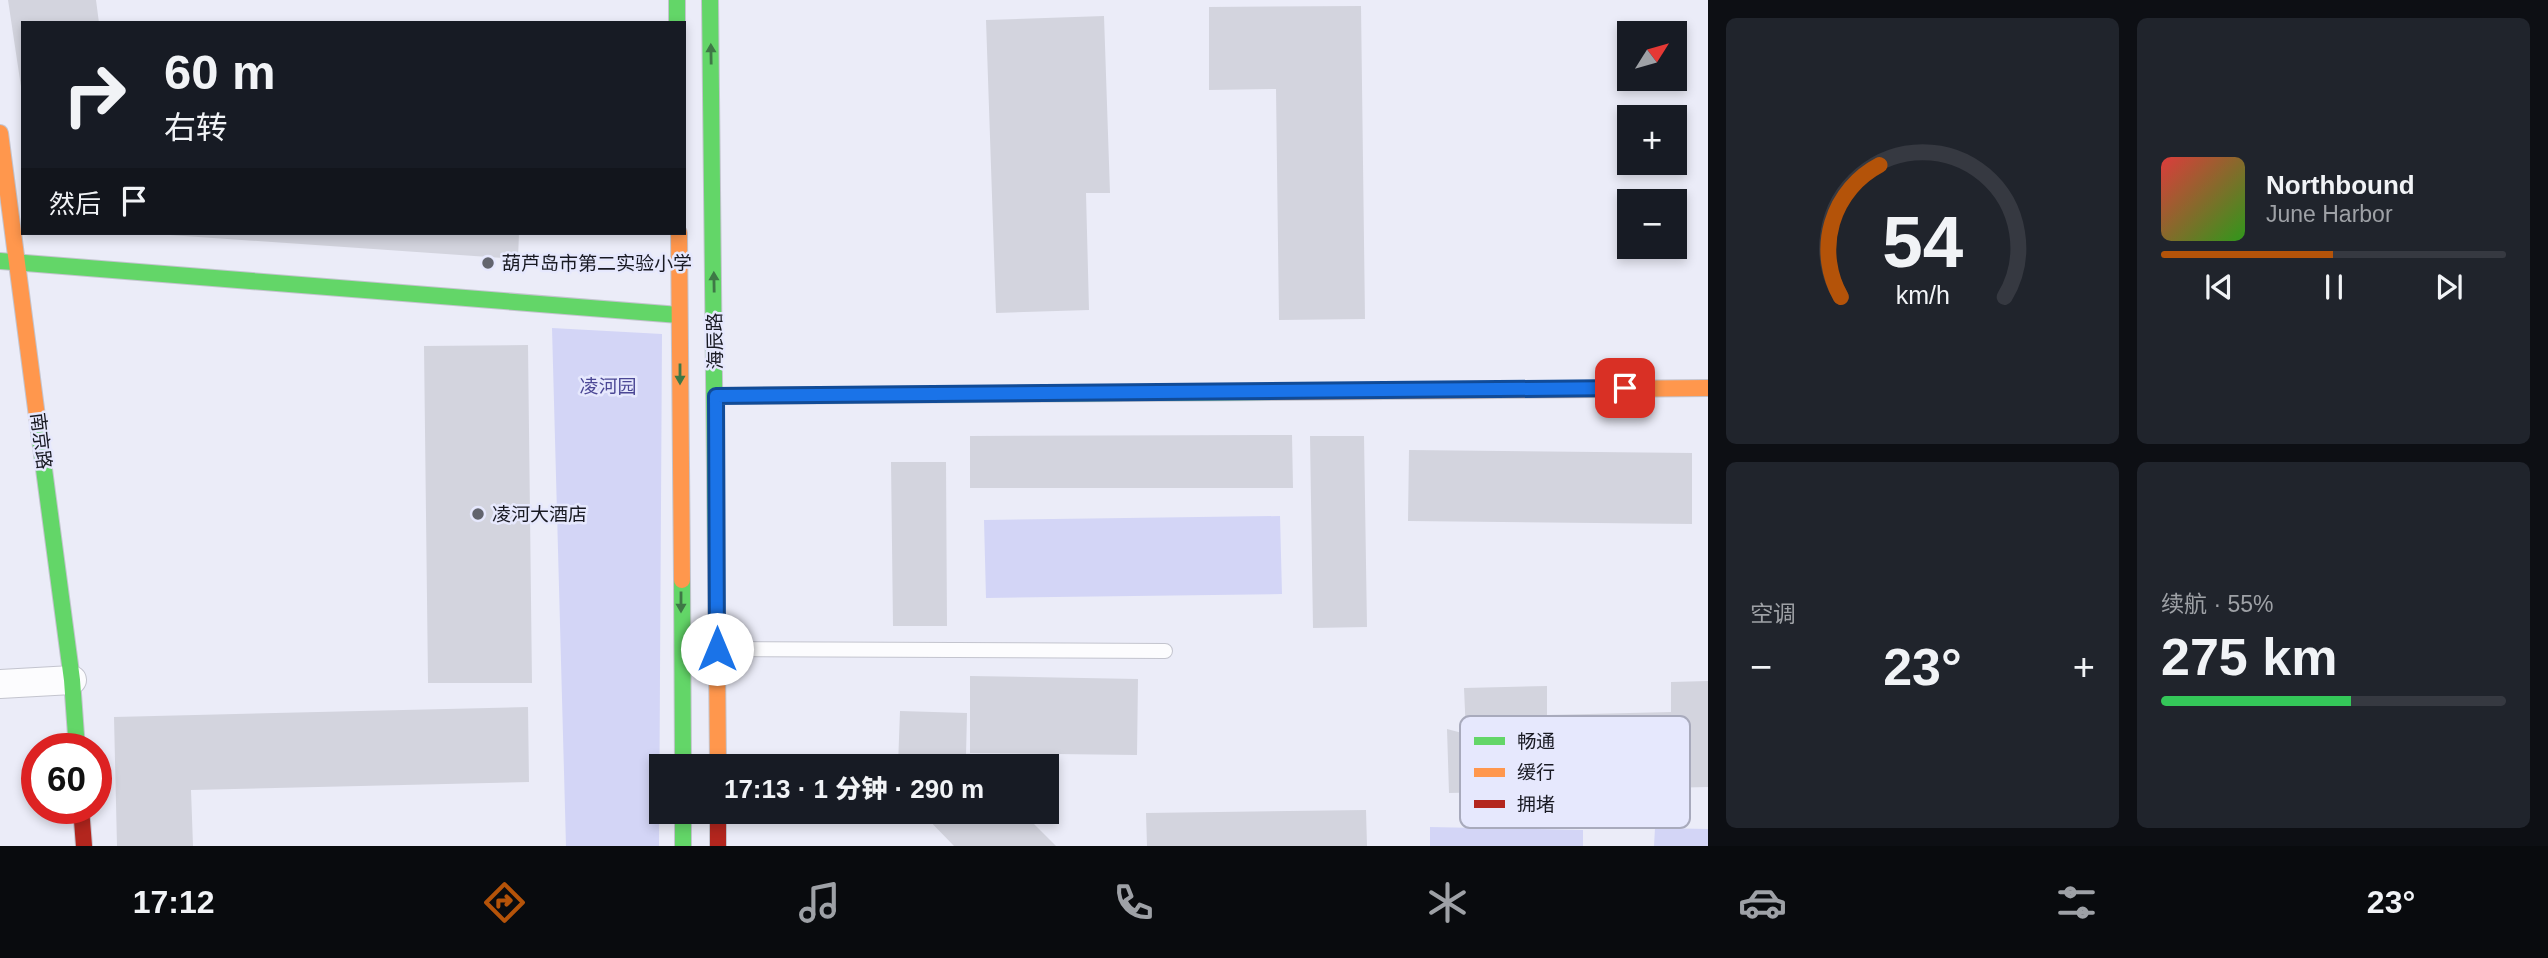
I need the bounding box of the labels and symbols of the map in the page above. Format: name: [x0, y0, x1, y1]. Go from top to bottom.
north arrow: [1617, 21, 1687, 91]
one-way arrow: [705, 43, 717, 65]
place label: 葫芦岛市第二实验小学: [502, 253, 692, 274]
marker: 葫芦岛市第二实验小学: [480, 255, 496, 271]
one-way arrow: [708, 271, 720, 293]
street label: 海辰路: [704, 312, 726, 370]
pin: [1595, 358, 1655, 418]
one-way arrow: [674, 364, 686, 386]
park label: 凌河园: [579, 376, 637, 397]
street label: 南京路: [27, 411, 55, 471]
place label: 凌河大酒店: [492, 504, 587, 525]
marker: 凌河大酒店: [470, 506, 486, 522]
one-way arrow: [676, 591, 687, 613]
position arrow: [680, 612, 754, 686]
legend: [1460, 716, 1690, 828]
text: 畅通: [1517, 731, 1555, 752]
speed limit sign: 60: [21, 733, 112, 824]
text: 缓行: [1517, 762, 1555, 783]
text: 拥堵: [1517, 794, 1555, 815]

